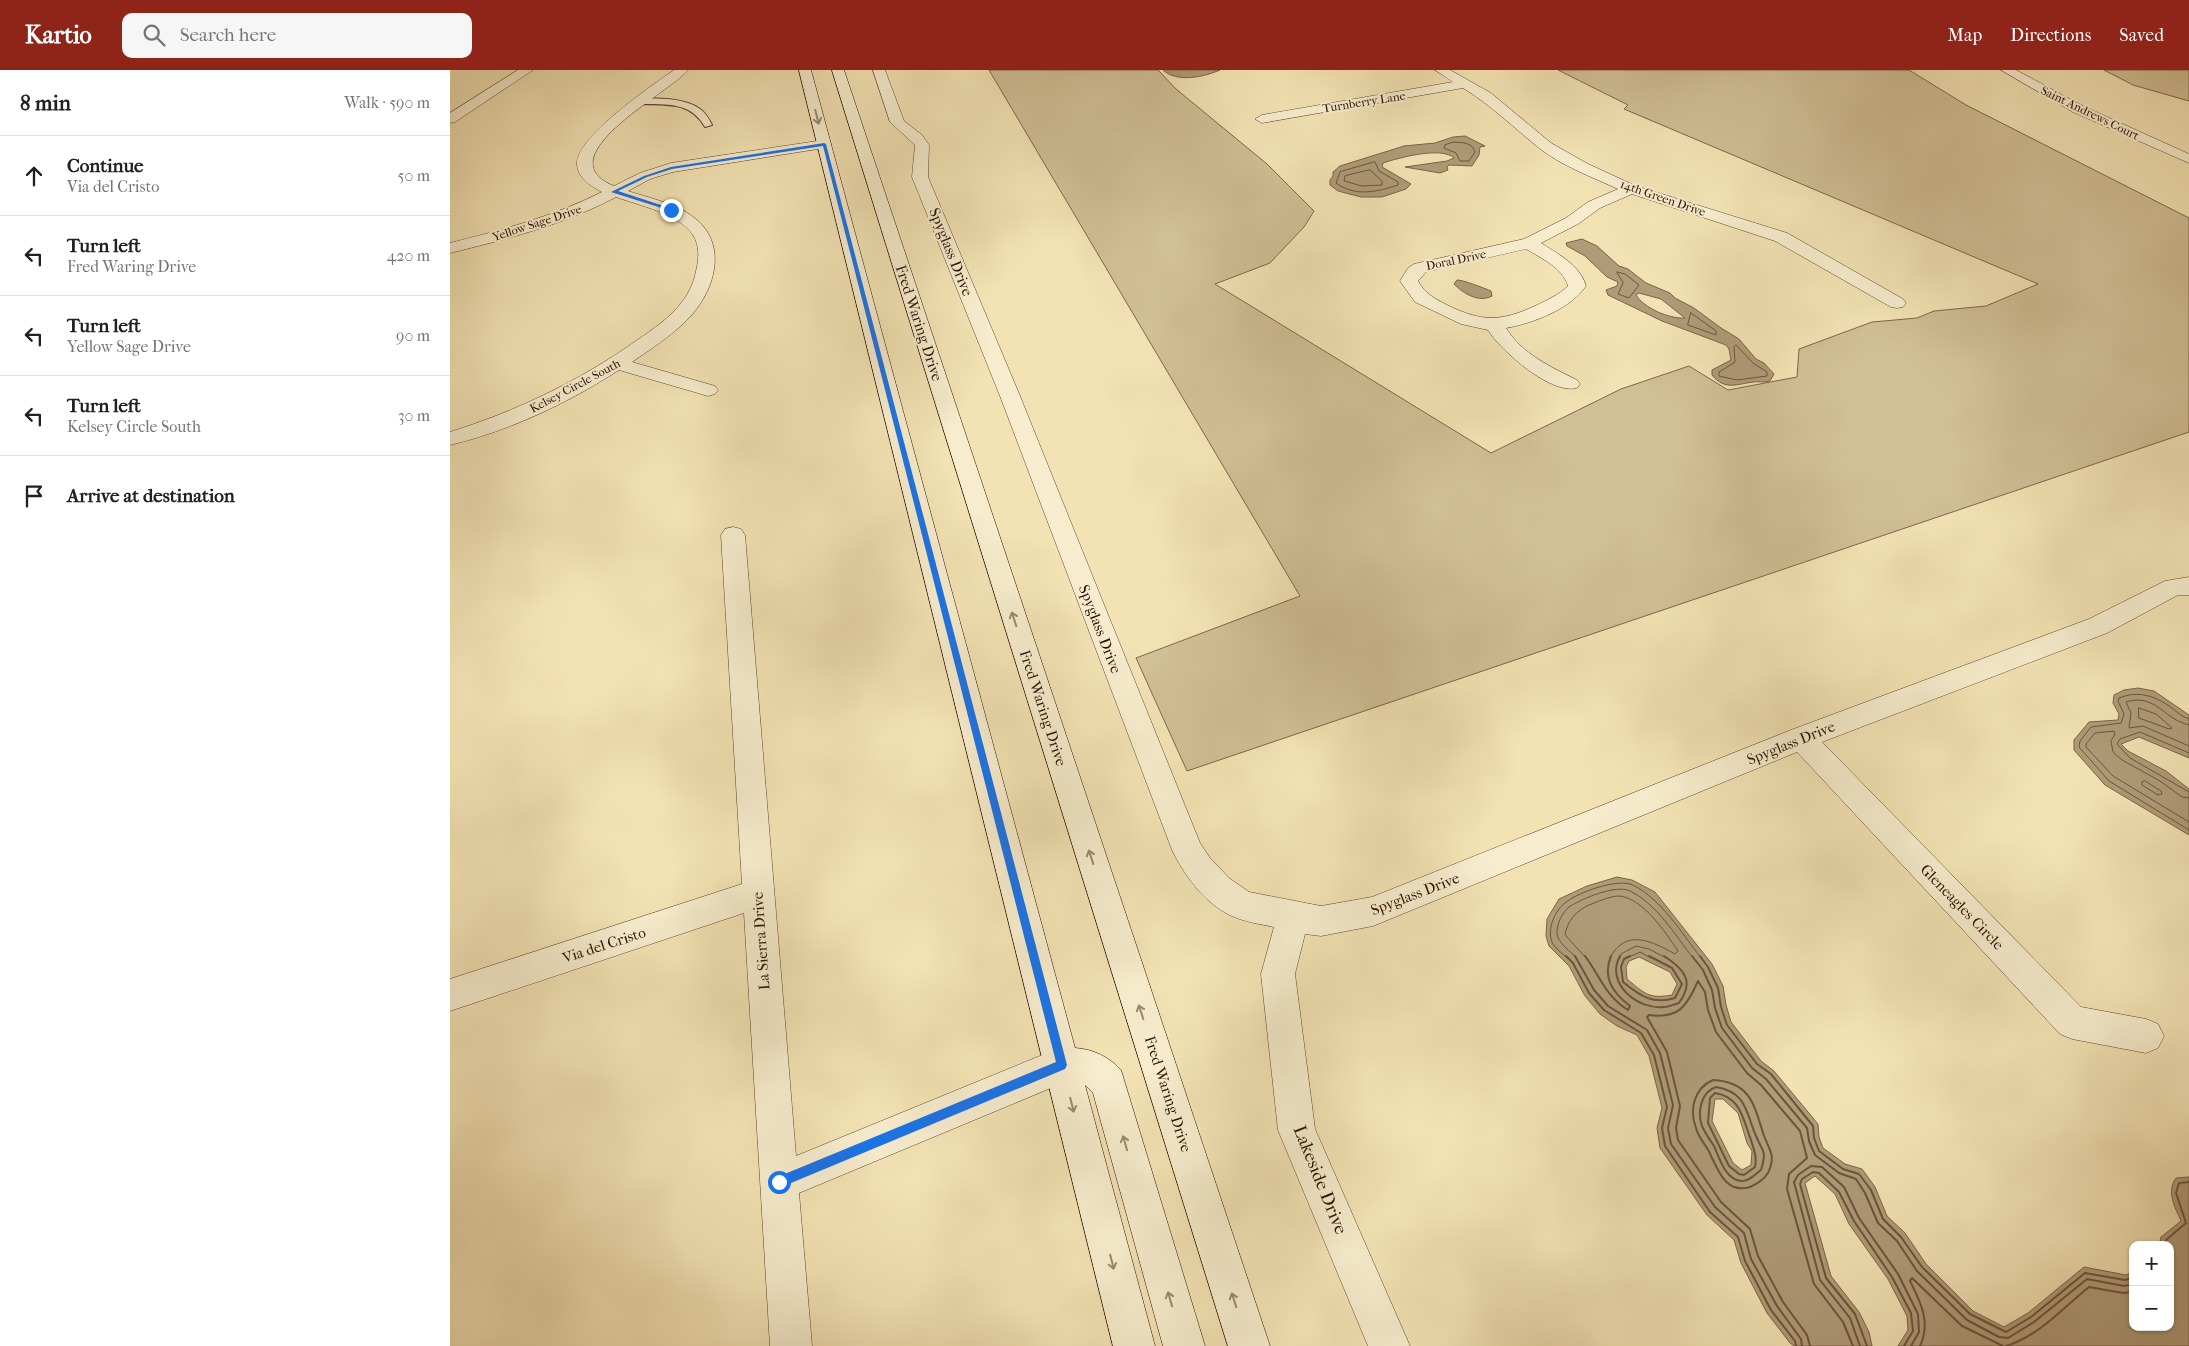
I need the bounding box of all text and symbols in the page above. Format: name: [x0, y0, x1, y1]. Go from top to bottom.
search box: [122, 13, 472, 58]
text: Kartio: [25, 21, 92, 49]
icon: search: [140, 21, 168, 49]
text: Search here: [180, 24, 276, 46]
text: Map: [1948, 25, 1982, 46]
text: Directions: [2010, 25, 2091, 46]
text: Saved: [2119, 25, 2164, 46]
street label: Saint Andrews Court: [2039, 83, 2142, 143]
street label: Turnberry Lane: [1322, 89, 1406, 115]
text: 8 min: [20, 91, 71, 115]
text: Walk · 590 m: [344, 93, 430, 112]
one-way arrow: [813, 109, 822, 125]
text: Continue: [67, 155, 143, 177]
icon: ahead: [20, 162, 48, 190]
text: 50 m: [398, 166, 430, 185]
text: Via del Cristo: [67, 177, 159, 196]
street label: 14th Green Drive: [1619, 177, 1708, 219]
route end: [660, 199, 683, 222]
street label: Yellow Sage Drive: [490, 202, 583, 244]
street label: Spyglass Drive: [925, 205, 977, 299]
text: Turn left: [67, 235, 141, 257]
icon: left: [20, 242, 48, 270]
text: 420 m: [387, 246, 430, 265]
street label: Doral Drive: [1425, 247, 1487, 273]
text: Fred Waring Drive: [67, 257, 196, 276]
street label: Fred Waring Drive: [892, 263, 946, 384]
text: Turn left: [67, 315, 141, 337]
icon: left: [20, 322, 48, 350]
text: 90 m: [396, 326, 430, 345]
text: Yellow Sage Drive: [67, 337, 191, 356]
street label: Kelsey Circle South: [527, 356, 623, 416]
text: Turn left: [67, 395, 141, 417]
icon: left: [20, 402, 48, 430]
text: 30 m: [398, 406, 430, 425]
text: Kelsey Circle South: [67, 417, 201, 436]
icon: arrive: [20, 482, 48, 510]
text: Arrive at destination: [67, 485, 235, 507]
street label: Spyglass Drive: [1075, 582, 1125, 676]
one-way arrow: [1009, 612, 1019, 628]
street label: Fred Waring Drive: [1016, 648, 1070, 769]
street label: Spyglass Drive: [1744, 717, 1838, 769]
one-way arrow: [1086, 849, 1096, 865]
street label: Gleneagles Circle: [1917, 860, 2008, 954]
street label: Spyglass Drive: [1368, 869, 1462, 919]
street label: La Sierra Drive: [749, 891, 773, 991]
street label: Via del Cristo: [559, 923, 648, 967]
one-way arrow: [1136, 1004, 1146, 1020]
street label: Fred Waring Drive: [1141, 1034, 1195, 1155]
one-way arrow: [1068, 1096, 1077, 1112]
street label: Lakeside Drive: [1289, 1123, 1351, 1238]
one-way arrow: [1120, 1135, 1130, 1151]
route start: [768, 1171, 791, 1194]
map controls: [2129, 1241, 2174, 1331]
button: +: [2129, 1241, 2174, 1286]
one-way arrow: [1108, 1254, 1118, 1270]
button: −: [2129, 1286, 2174, 1331]
one-way arrow: [1165, 1292, 1175, 1308]
one-way arrow: [1229, 1292, 1239, 1308]

